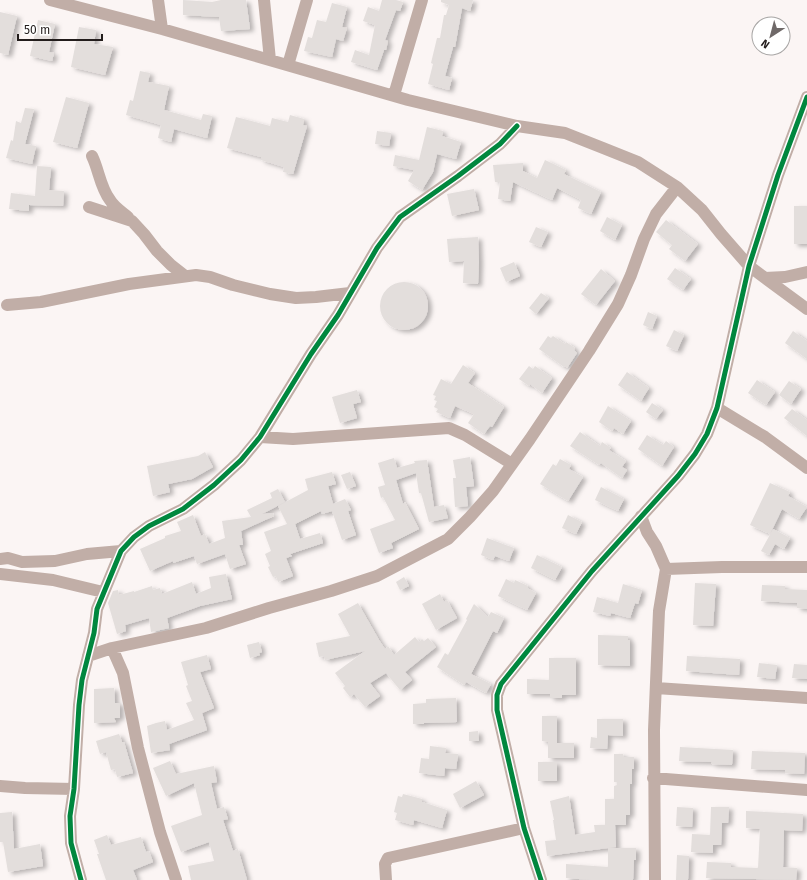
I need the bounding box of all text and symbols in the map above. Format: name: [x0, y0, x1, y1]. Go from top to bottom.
scale bar: [18, 16, 102, 42]
north arrow: [751, 16, 791, 56]
text: 50 m: [24, 23, 50, 37]
text: N: [759, 36, 772, 51]

